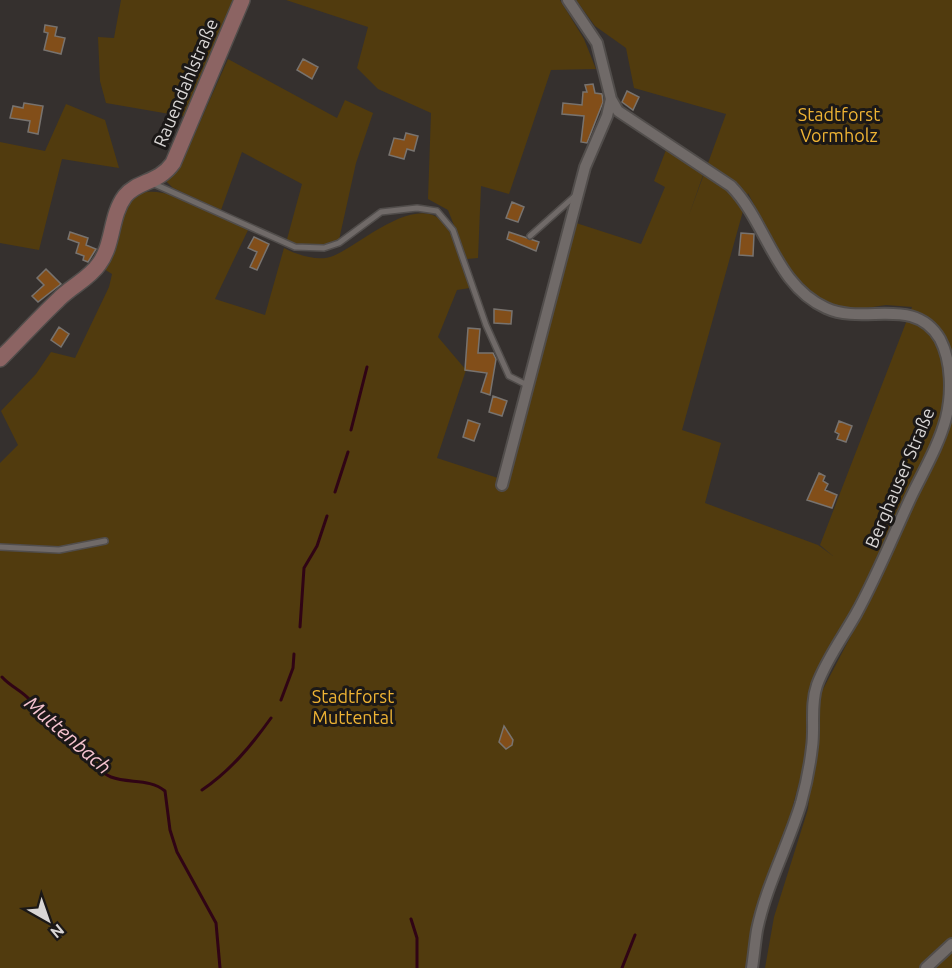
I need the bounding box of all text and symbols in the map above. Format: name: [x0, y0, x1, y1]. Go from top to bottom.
street label: Rauendahlstraße: [149, 15, 221, 150]
park label: Stadtforst Vormholz: [798, 104, 880, 145]
street label: Berghauser Straße: [860, 404, 938, 551]
park label: Stadtforst Muttental: [312, 686, 394, 727]
water label: Muttenbach: [21, 691, 116, 778]
north arrow: [18, 890, 78, 950]
text: N: [47, 921, 68, 942]

